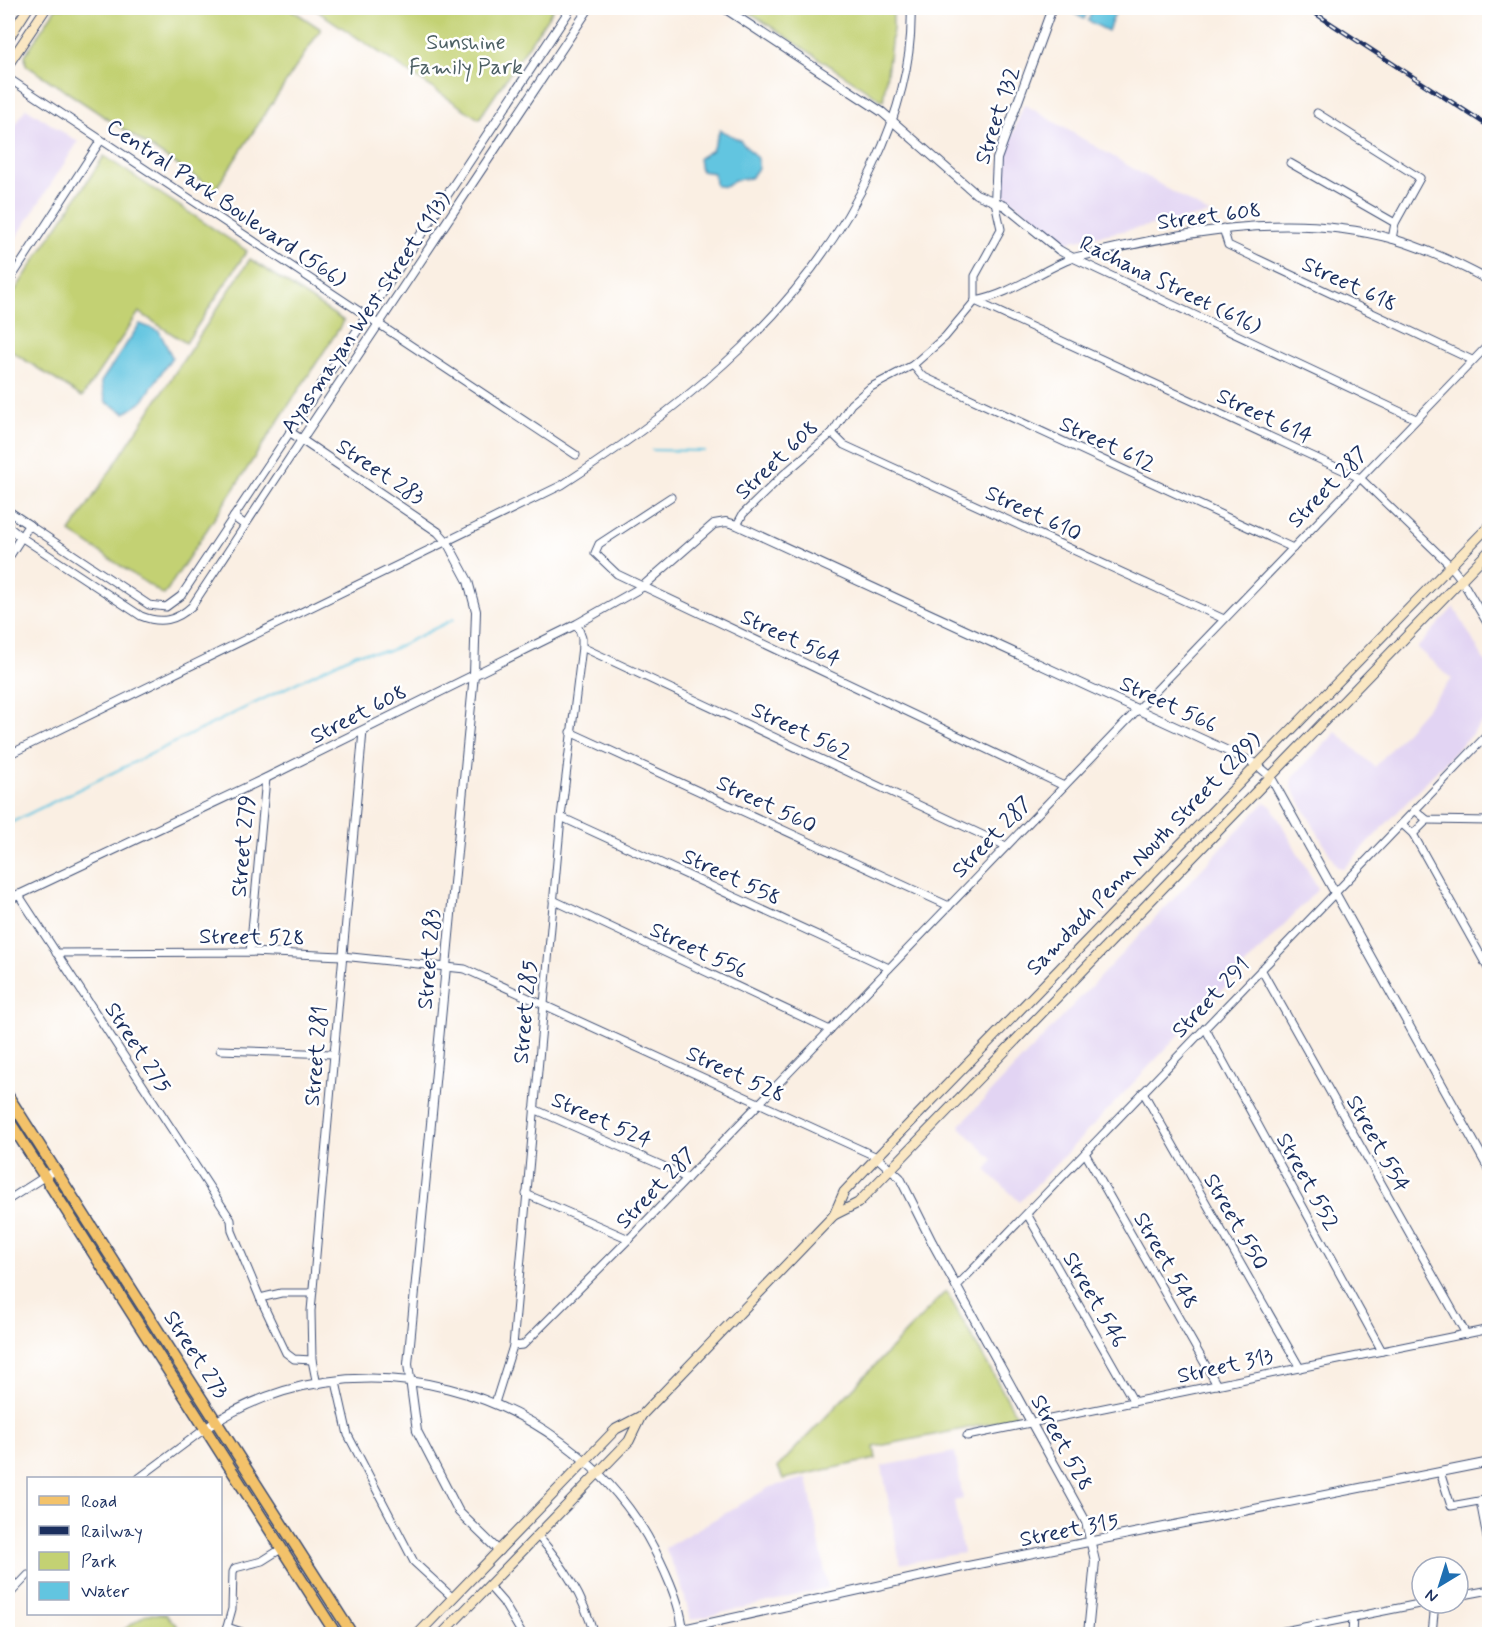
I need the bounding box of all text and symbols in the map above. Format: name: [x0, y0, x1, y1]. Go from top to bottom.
park label: Sunshine Family Park: [409, 29, 523, 82]
street label: Street 132: [969, 63, 1027, 168]
street label: Central Park Boulevard (566): [101, 113, 351, 295]
street label: Ayasmayan West Street (113): [275, 187, 458, 439]
street label: Street 608: [1156, 197, 1263, 237]
street label: Rachana Street (616): [1075, 230, 1266, 342]
street label: Street 618: [1297, 251, 1401, 319]
street label: Street 614: [1212, 382, 1317, 451]
street label: Street 612: [1055, 410, 1160, 479]
street label: Street 608: [730, 415, 825, 506]
street label: Street 283: [330, 433, 429, 512]
street label: Street 287: [1282, 440, 1375, 535]
street label: Street 610: [981, 479, 1086, 548]
street label: Street 564: [736, 603, 845, 674]
street label: Street 566: [1115, 670, 1221, 740]
street label: Street 608: [306, 679, 412, 751]
street label: Street 562: [747, 696, 856, 767]
street label: Samdach Penn Nouth Street (289): [1021, 727, 1268, 982]
street label: Street 560: [712, 769, 821, 840]
street label: Street 287: [946, 790, 1039, 885]
street label: Street 279: [226, 794, 262, 898]
street label: Street 558: [677, 843, 785, 913]
street label: Street 283: [412, 908, 448, 1011]
street label: Street 556: [645, 916, 751, 986]
street label: Street 528: [199, 923, 305, 953]
street label: Street 291: [1166, 952, 1257, 1045]
street label: Street 285: [508, 959, 544, 1065]
street label: Street 275: [98, 997, 177, 1099]
street label: Street 281: [299, 1005, 335, 1107]
street label: Street 528: [681, 1040, 789, 1110]
street label: Street 524: [547, 1086, 656, 1155]
street label: Street 554: [1339, 1090, 1415, 1198]
street label: Street 552: [1269, 1128, 1345, 1236]
street label: Street 287: [610, 1141, 703, 1236]
street label: Street 550: [1196, 1169, 1274, 1275]
street label: Street 548: [1126, 1208, 1204, 1314]
street label: Street 546: [1056, 1247, 1133, 1353]
street label: Street 273: [156, 1306, 234, 1405]
street label: Street 313: [1175, 1343, 1276, 1391]
street label: Street 528: [1023, 1390, 1099, 1496]
legend: [27, 1477, 222, 1615]
text: Road: [81, 1490, 117, 1514]
street label: Street 315: [1017, 1508, 1121, 1554]
text: Railway: [81, 1520, 143, 1544]
text: Park: [81, 1550, 117, 1574]
north arrow: [1410, 1555, 1470, 1615]
text: Water: [81, 1580, 130, 1604]
text: N: [1421, 1584, 1442, 1607]

